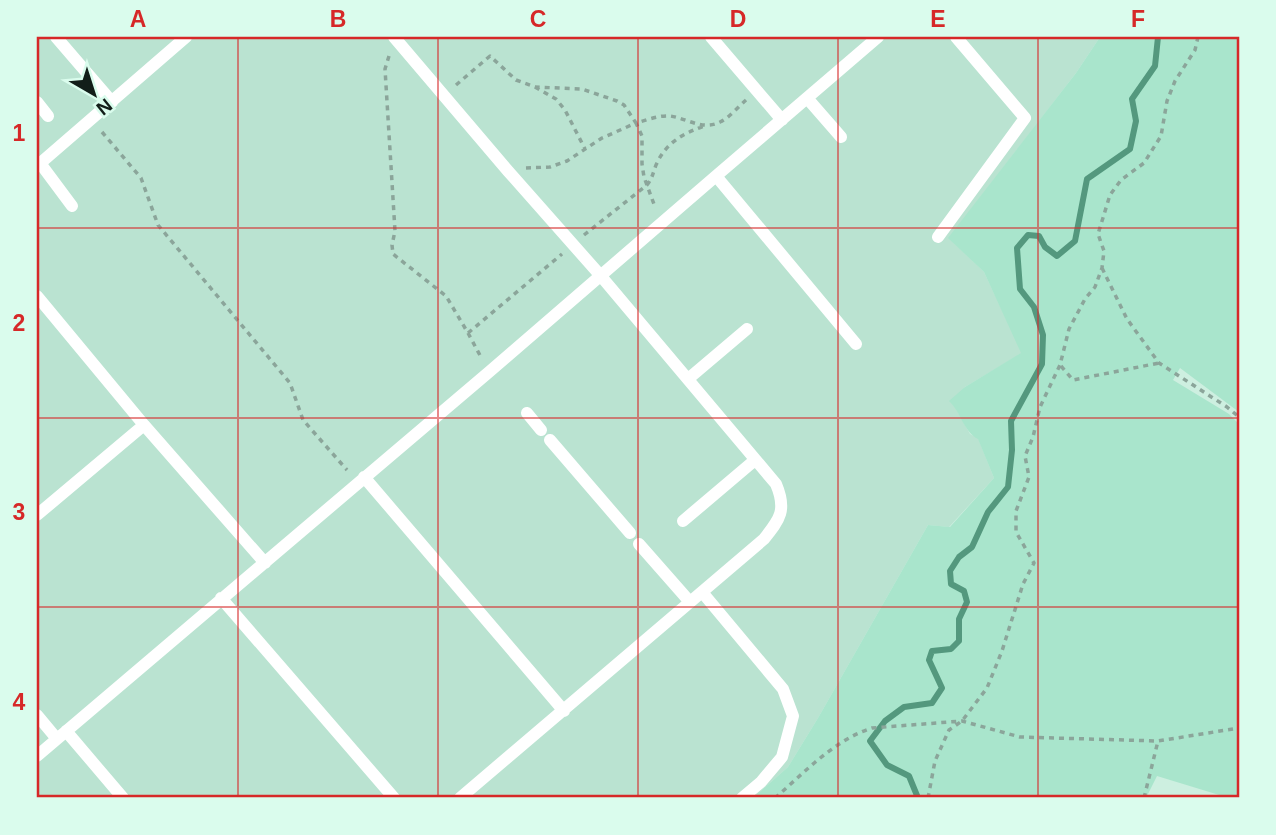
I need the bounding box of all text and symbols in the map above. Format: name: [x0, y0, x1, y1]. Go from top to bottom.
text: A: [130, 6, 146, 32]
text: B: [330, 6, 346, 32]
text: C: [530, 6, 546, 32]
text: D: [730, 6, 746, 32]
text: E: [930, 6, 946, 32]
text: F: [1131, 6, 1145, 32]
north arrow: [60, 60, 130, 130]
text: N: [92, 94, 116, 119]
text: 1: [13, 120, 26, 146]
text: 2: [13, 310, 25, 336]
text: 3: [13, 499, 25, 525]
text: 4: [13, 689, 26, 715]

